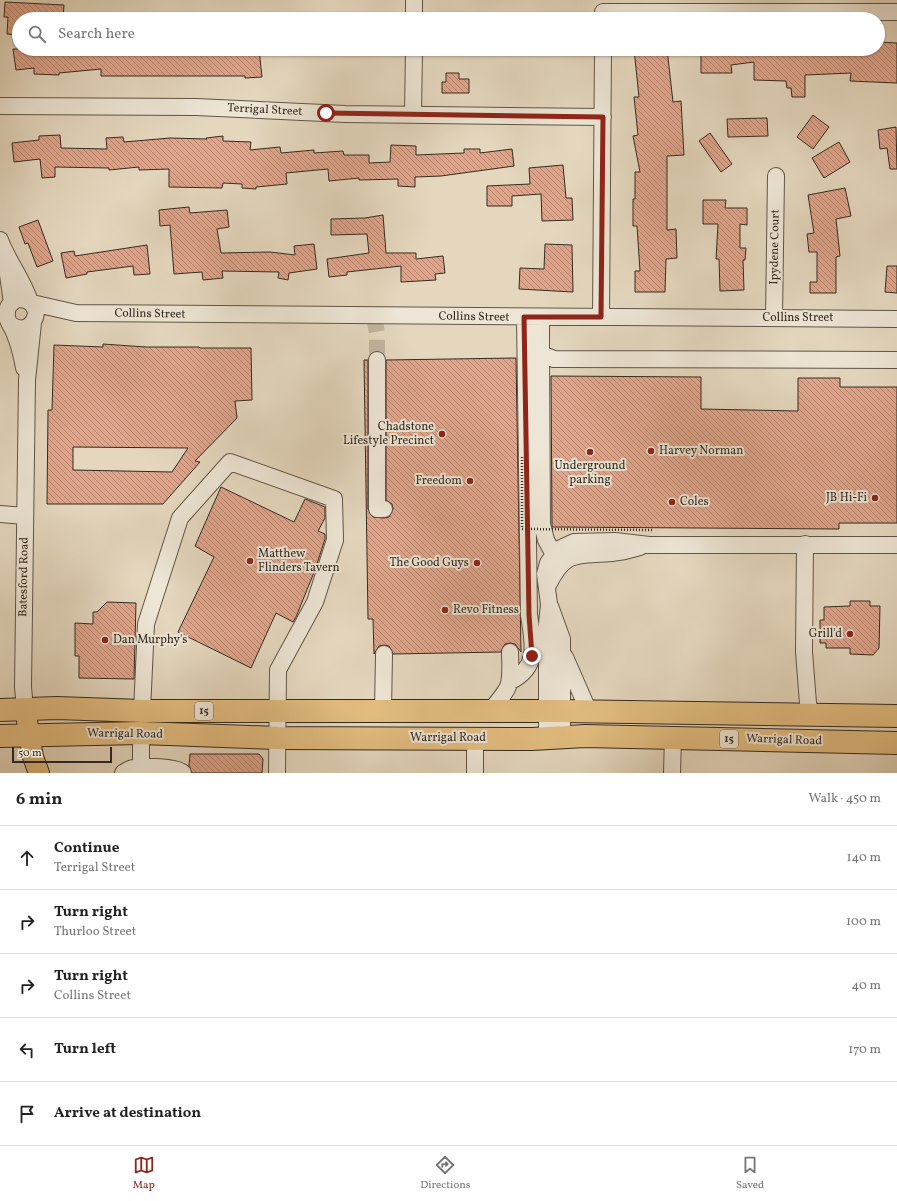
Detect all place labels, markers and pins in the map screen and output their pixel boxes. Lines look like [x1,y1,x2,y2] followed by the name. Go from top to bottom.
[343,419,434,449] place label: Chadstone Lifestyle Precinct
[437,429,447,439] marker: Chadstone Lifestyle Precinct
[659,443,743,459] place label: Harvey Norman
[646,446,656,456] marker: Harvey Norman
[585,447,595,457] marker: Underground parking
[555,458,626,488] place label: Underground parking
[415,473,462,489] place label: Freedom
[465,476,475,486] marker: Freedom
[826,490,867,506] place label: JB Hi-Fi
[870,493,880,503] marker: JB Hi-Fi
[680,494,709,510] place label: Coles
[667,497,677,507] marker: Coles
[258,546,340,576] place label: Matthew Flinders Tavern
[389,555,469,571] place label: The Good Guys
[245,556,255,566] marker: Matthew Flinders Tavern
[472,558,482,568] marker: The Good Guys
[453,602,519,618] place label: Revo Fitness
[440,605,450,615] marker: Revo Fitness
[809,626,842,642] place label: Grill'd
[845,629,855,639] marker: Grill'd
[113,632,187,648] place label: Dan Murphy's
[100,635,110,645] marker: Dan Murphy's

